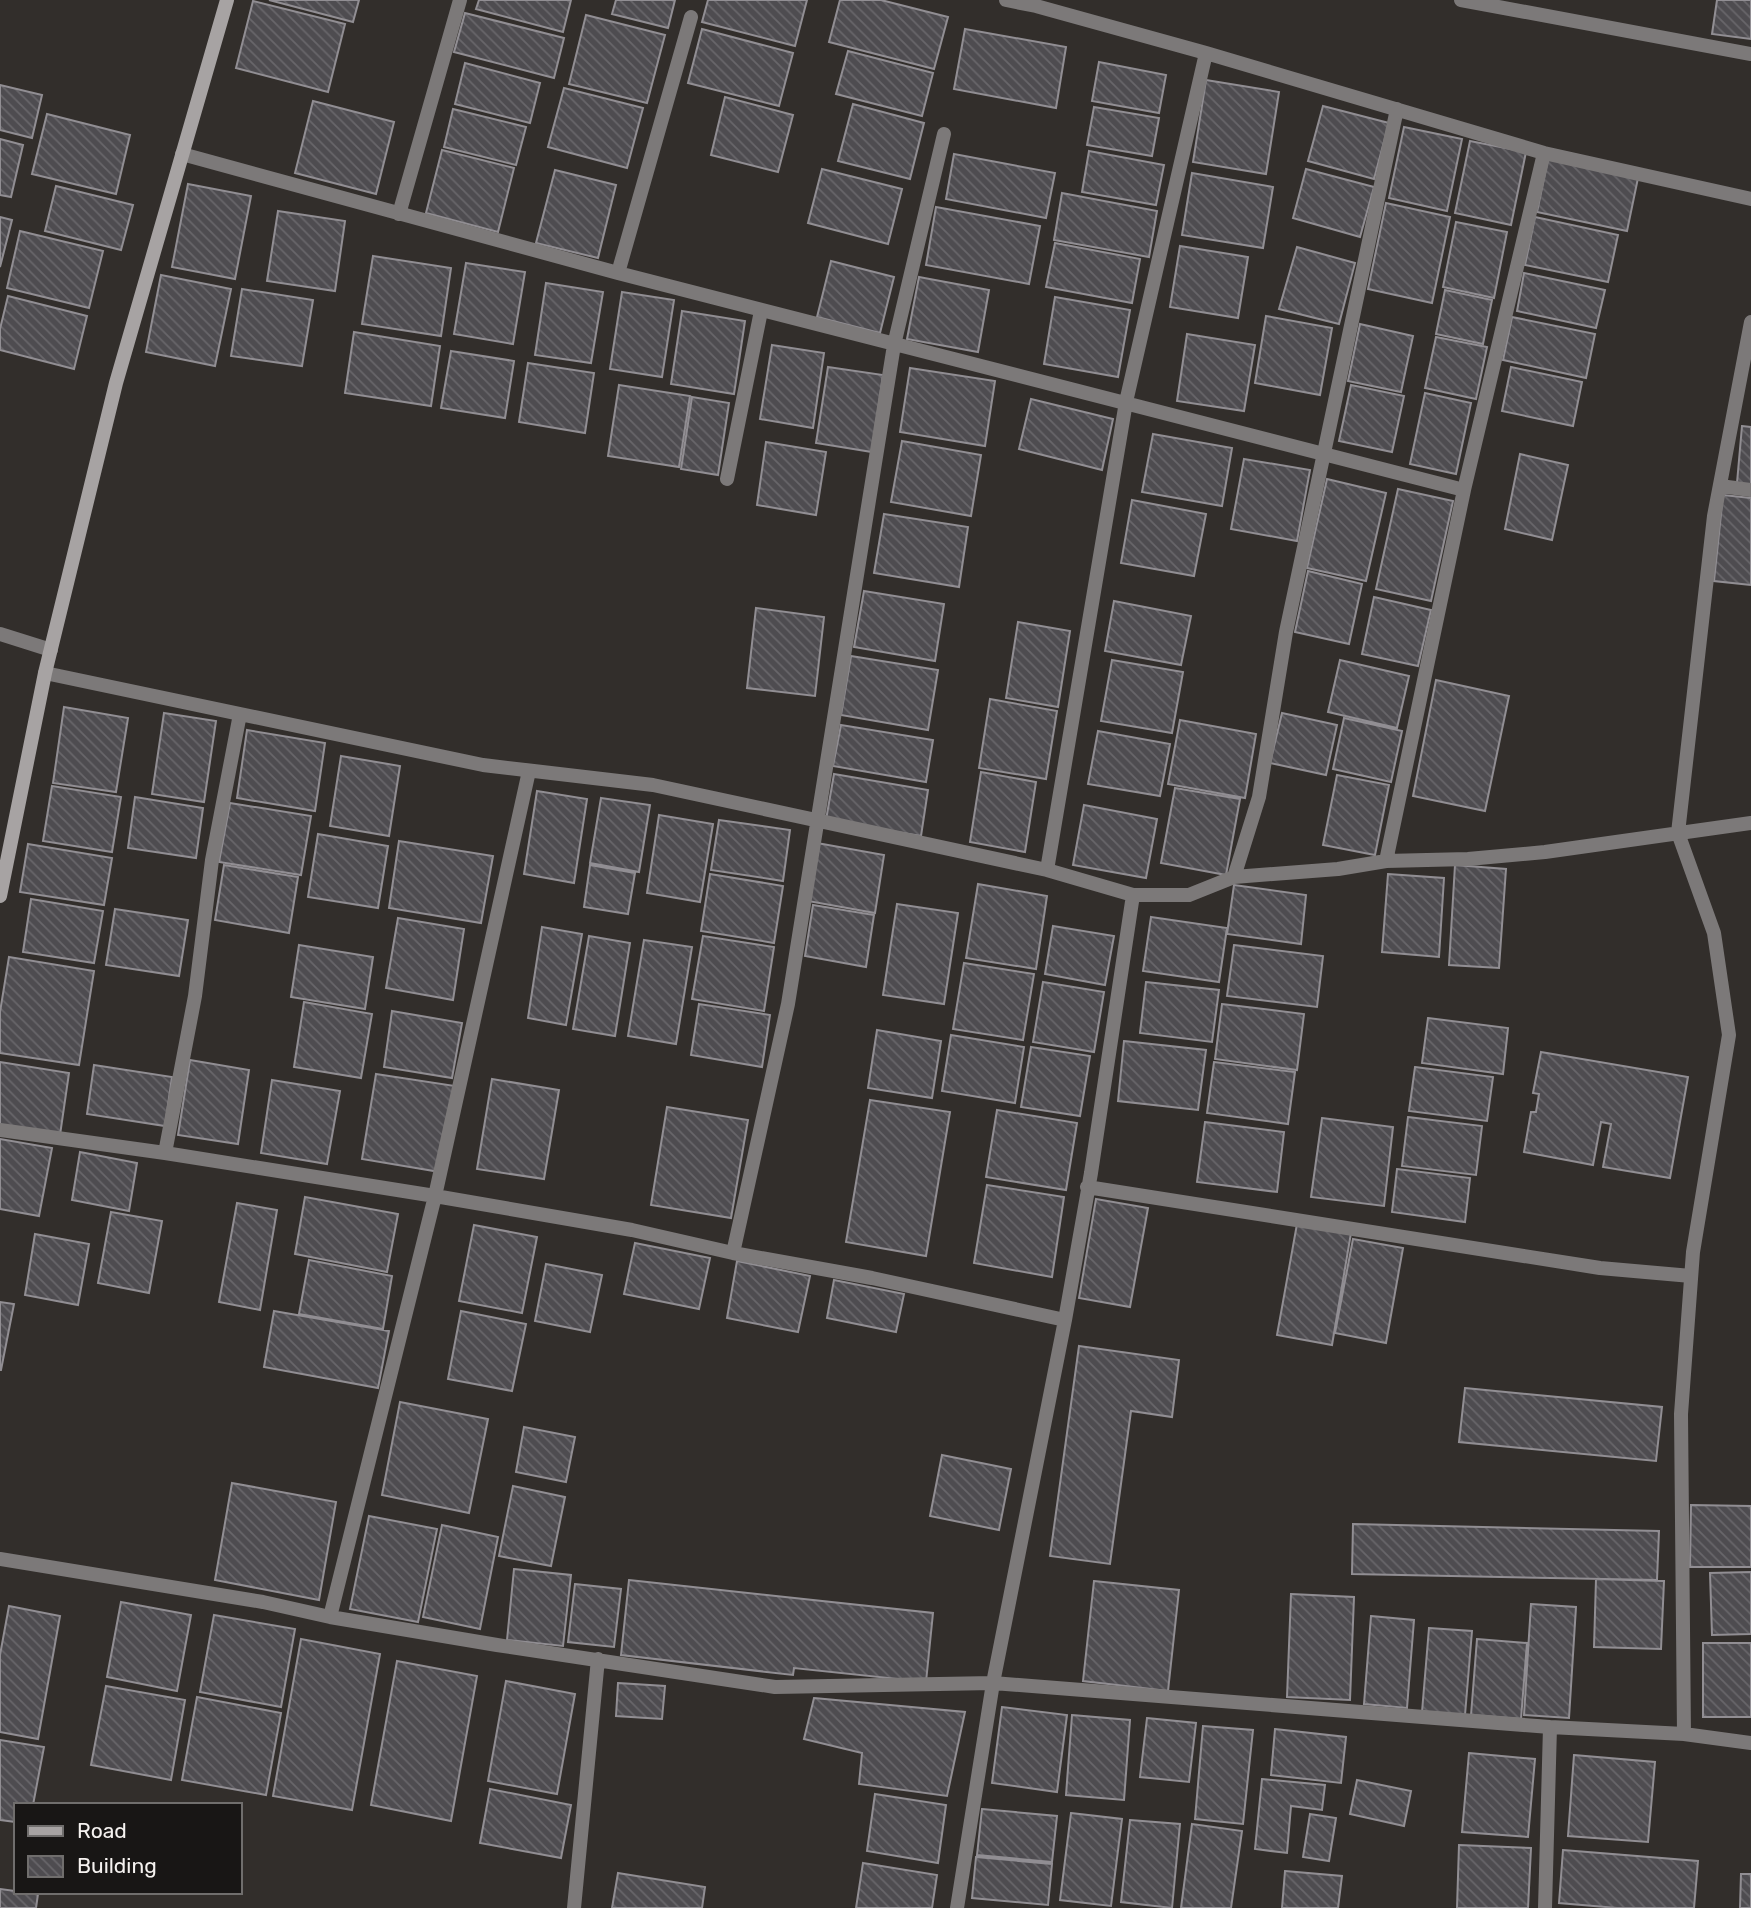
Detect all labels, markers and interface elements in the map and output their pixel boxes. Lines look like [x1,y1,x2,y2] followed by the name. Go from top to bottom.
[14,1803,242,1894] legend
[77,1818,127,1843] text: Road
[77,1853,157,1878] text: Building

